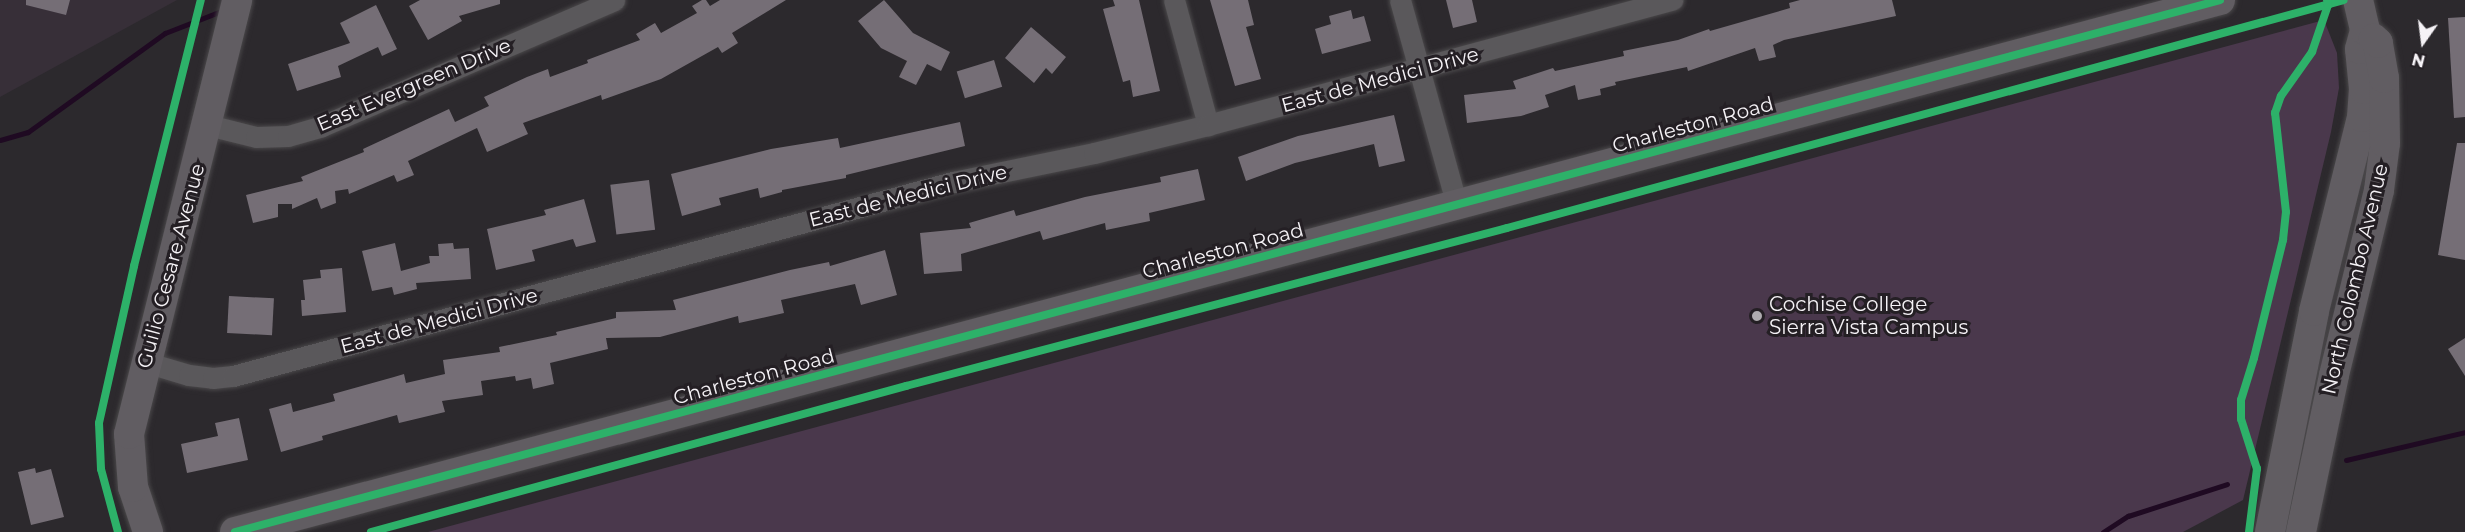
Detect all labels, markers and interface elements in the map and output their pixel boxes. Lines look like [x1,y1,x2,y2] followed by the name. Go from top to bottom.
[2393,12,2453,72] north arrow
[313,33,515,137] street label: East Evergreen Drive
[1279,42,1481,118] street label: East de Medici Drive
[2410,49,2427,71] text: N
[1610,92,1776,158] street label: Charleston Road
[806,160,1010,232] street label: East de Medici Drive
[132,161,210,371] street label: Guilio Cesare Avenue
[2317,161,2393,397] street label: North Colombo Avenue
[1140,218,1306,284] street label: Charleston Road
[338,283,540,359] street label: East de Medici Drive
[1769,292,1968,339] place label: Cochise College Sierra Vista Campus
[1750,309,1764,323] marker: Cochise College Sierra Vista Campus
[671,344,837,410] street label: Charleston Road

